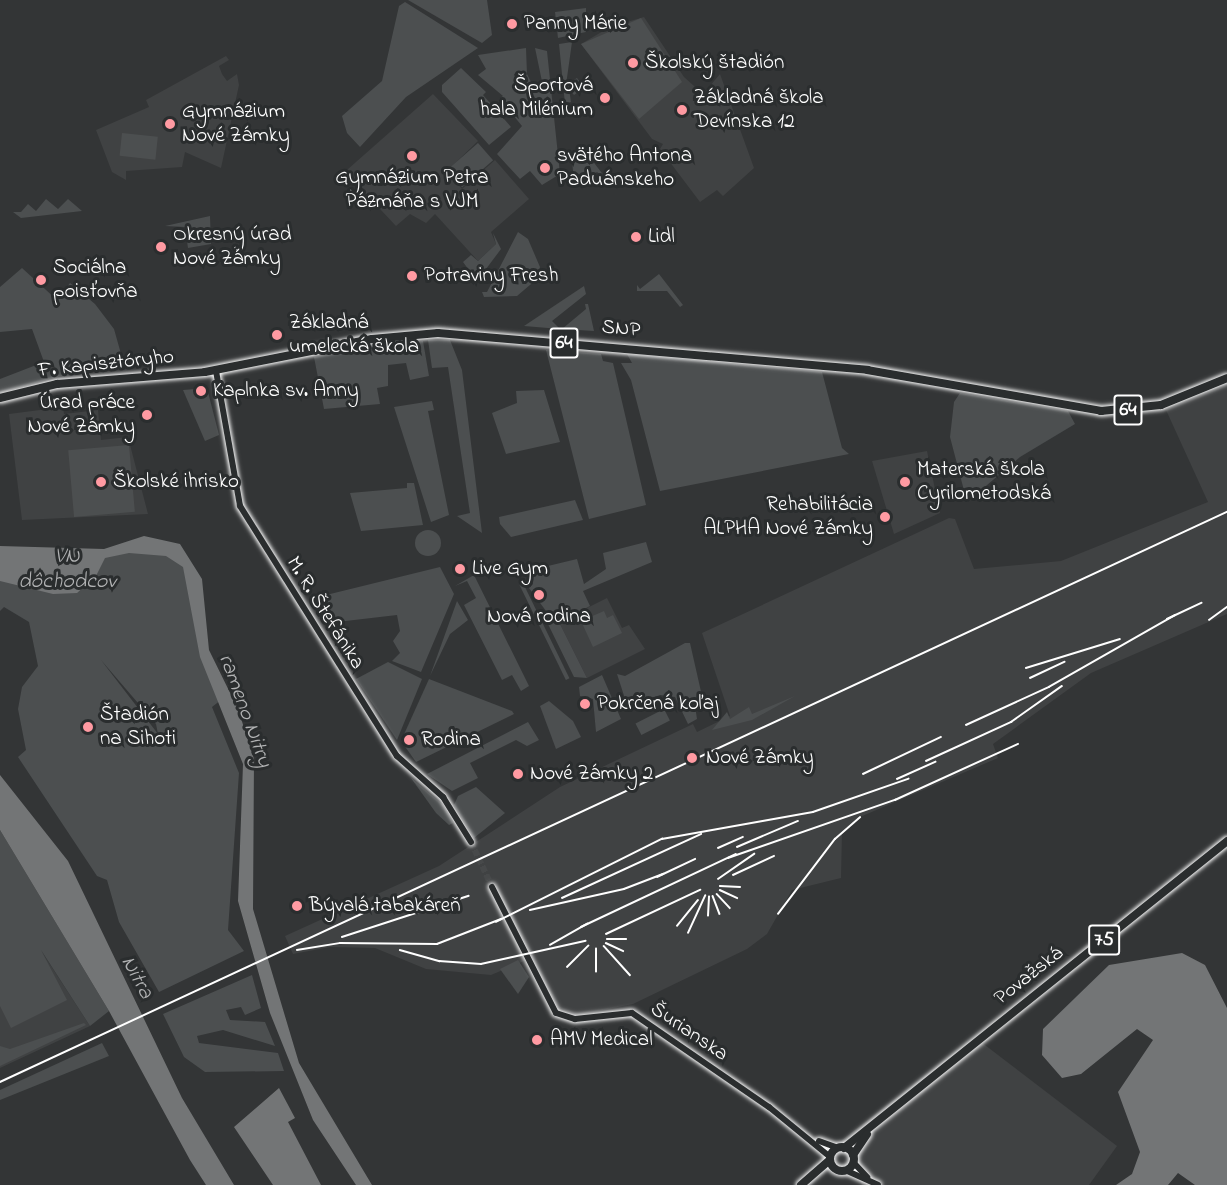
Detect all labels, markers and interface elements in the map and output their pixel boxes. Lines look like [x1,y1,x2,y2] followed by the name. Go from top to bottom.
[524,11,627,37] place label: Panny Márie
[505,17,519,31] marker: Panny Márie
[645,50,784,76] place label: Školský štadión
[626,56,640,70] marker: Školský štadión
[480,73,593,123] place label: Športová hala Milénium
[694,85,824,135] place label: Základná škola Devínska 12
[598,91,612,105] marker: Športová hala Milénium
[182,99,290,149] place label: Gymnázium Nové Zámky
[675,103,689,117] marker: Základná škola Devínska 12
[163,117,177,131] marker: Gymnázium Nové Zámky
[557,143,692,193] place label: svätého Antona Paduánskeho
[405,149,419,163] marker: Gymnázium Petra Pázmáňa s VJM
[538,161,552,175] marker: svätého Antona Paduánskeho
[335,165,489,215] place label: Gymnázium Petra Pázmáňa s VJM
[173,222,291,272] place label: Okresný úrad Nové Zámky
[648,224,675,250] place label: Lidl
[629,230,643,244] marker: Lidl
[154,240,168,254] marker: Okresný úrad Nové Zámky
[53,255,138,305] place label: Sociálna poisťovňa
[424,263,558,289] place label: Potraviny Fresh
[405,269,419,283] marker: Potraviny Fresh
[34,273,48,287] marker: Sociálna poisťovňa
[289,310,419,360] place label: Základná umelecká škola
[601,315,641,343] street label: SNP
[549,326,579,360] road number: 64
[270,328,284,342] marker: Základná umelecká škola
[37,344,175,384] street label: F. Kapisztóryho
[213,378,359,404] place label: Kaplnka sv. Anny
[194,384,208,398] marker: Kaplnka sv. Anny
[27,390,135,440] place label: Úrad práce Nové Zámky
[1113,393,1143,427] road number: 64
[140,408,154,422] marker: Úrad práce Nové Zámky
[917,457,1051,507] place label: Materská škola Cyrilometodská
[113,469,239,495] place label: Školské ihrisko
[94,475,108,489] marker: Školské ihrisko
[898,475,912,489] marker: Materská škola Cyrilometodská
[703,492,873,542] place label: Rehabilitácia ALPHA Nové Zámky
[878,510,892,524] marker: Rehabilitácia ALPHA Nové Zámky
[18,544,116,596] water label: VN dôchodcov
[280,552,370,674] street label: M. R. Štefánika
[472,556,548,582] place label: Live Gym
[453,562,467,576] marker: Live Gym
[532,588,546,602] marker: Nová rodina
[487,604,591,630] place label: Nová rodina
[211,651,277,771] water label: rameno Nitry
[597,691,718,717] place label: Pokrčená koľaj
[578,697,592,711] marker: Pokrčená koľaj
[100,702,176,752] place label: Štadión na Sihoti
[81,720,95,734] marker: Štadión na Sihoti
[421,727,481,753] place label: Rodina
[402,733,416,747] marker: Rodina
[706,745,814,771] place label: Nové Zámky
[683,749,701,767] marker: Nové Zámky
[530,761,653,787] place label: Nové Zámky 2
[511,767,525,781] marker: Nové Zámky 2
[309,893,461,919] place label: Bývalá tabakáreň
[290,899,304,913] marker: Bývalá tabakáreň
[1088,923,1120,957] road number: 75
[989,941,1069,1011] street label: Považská
[114,952,158,1004] water label: Nitra
[645,997,733,1067] street label: Šurianska
[550,1027,653,1053] place label: AMV Medical
[528,1031,546,1049] marker: AMV Medical

